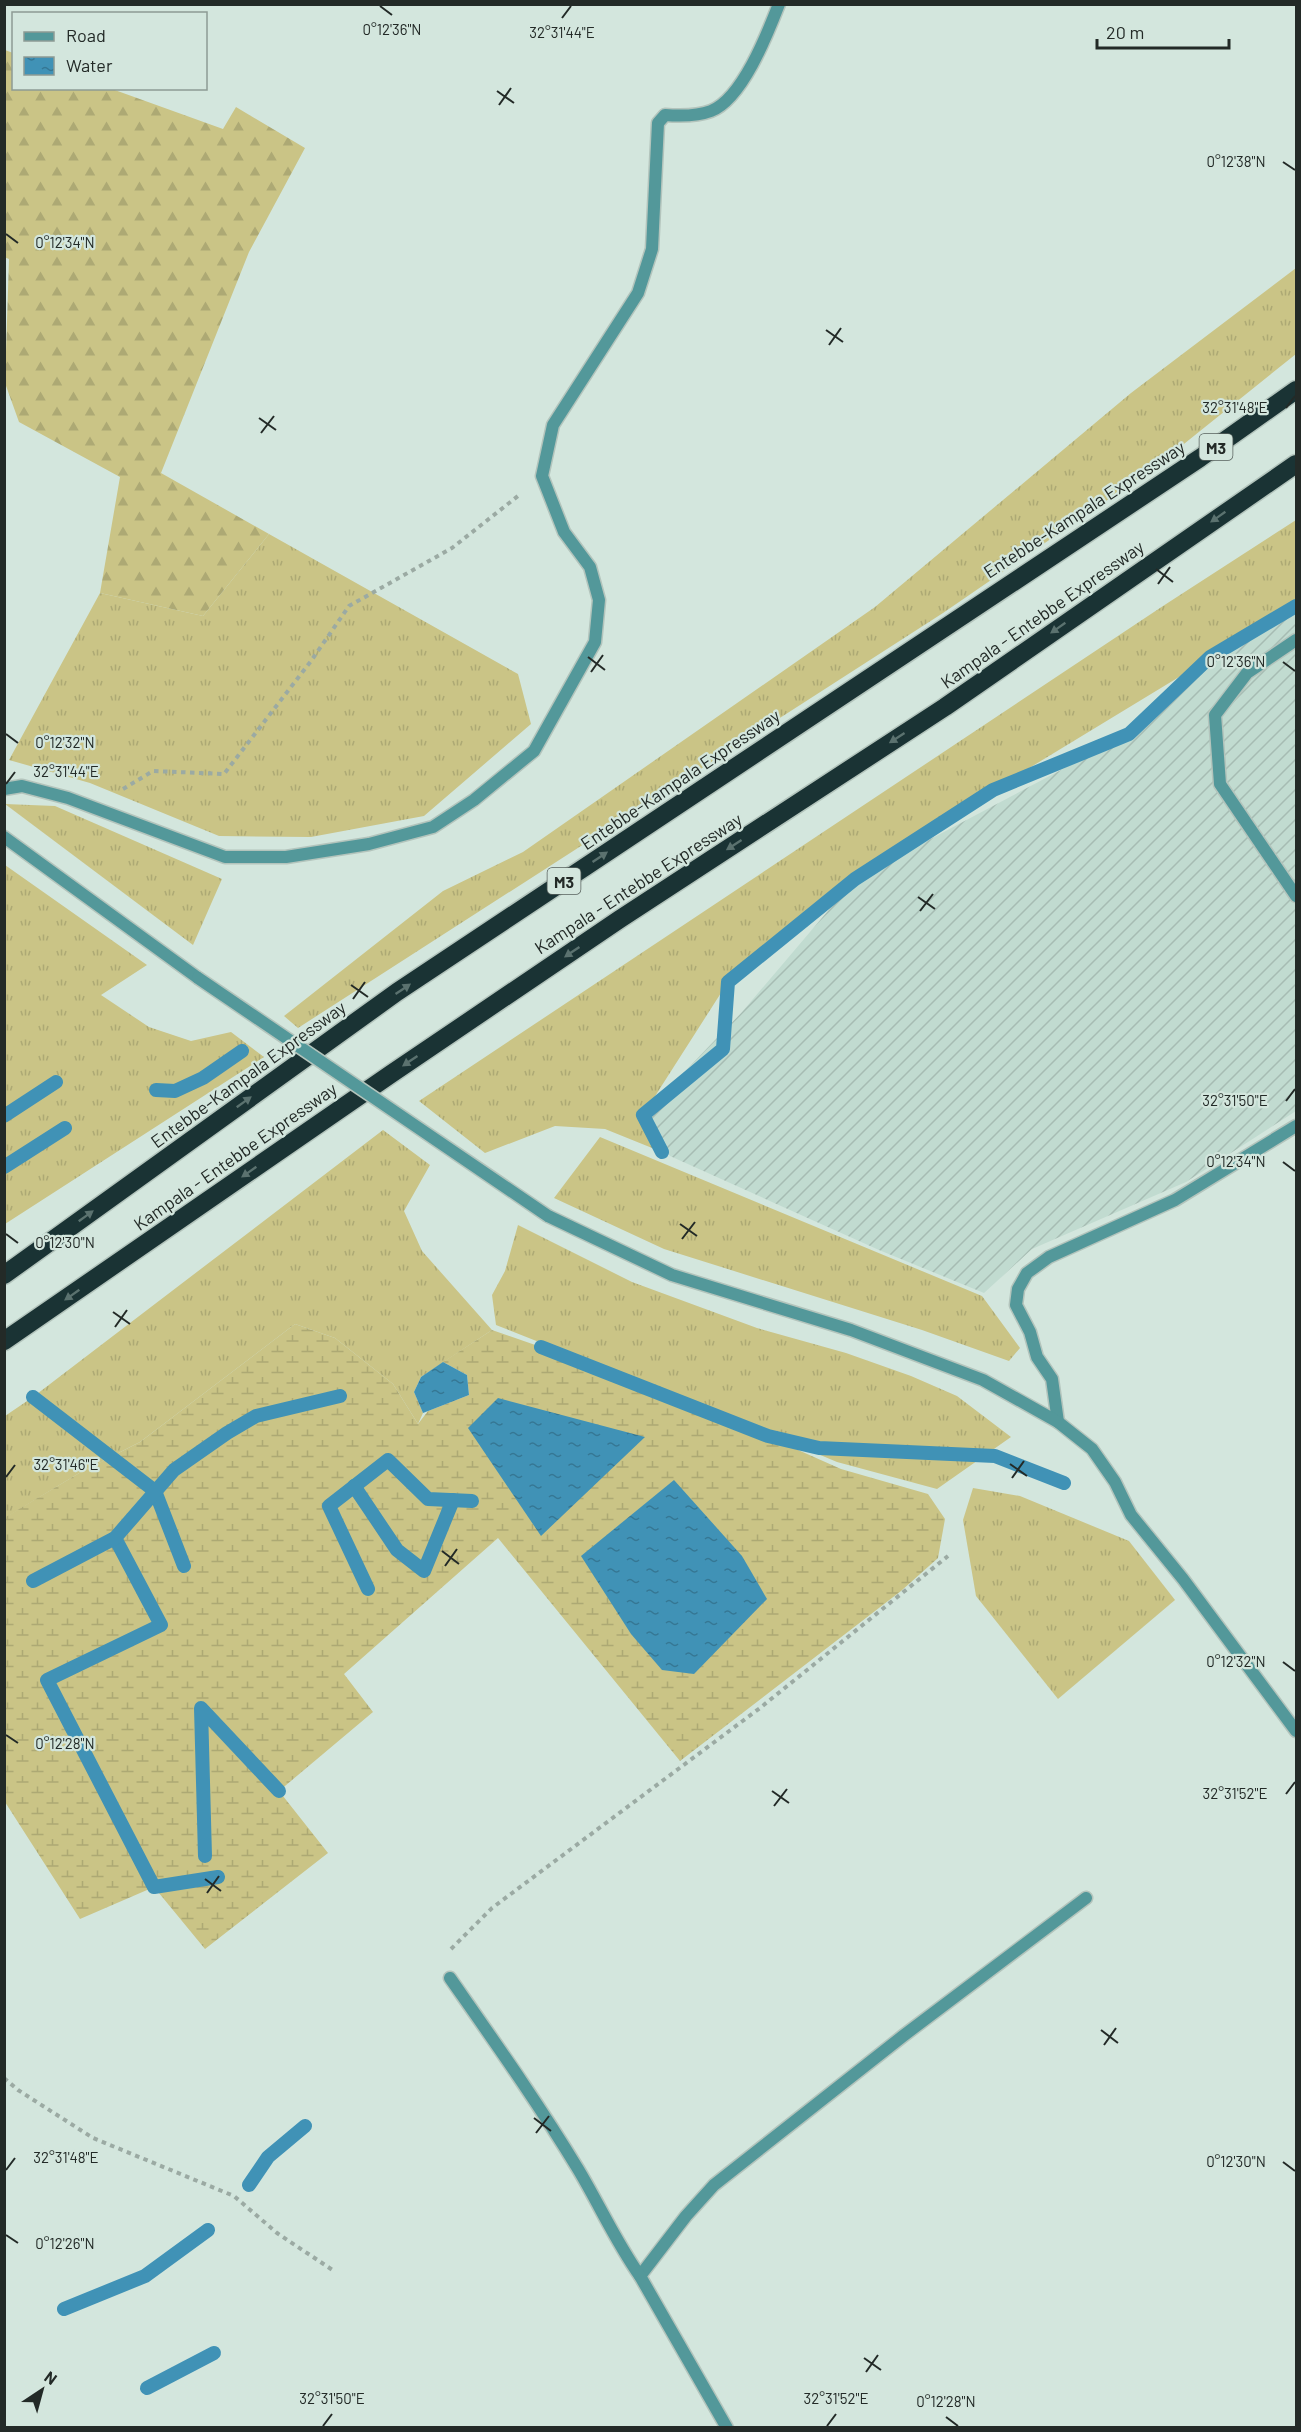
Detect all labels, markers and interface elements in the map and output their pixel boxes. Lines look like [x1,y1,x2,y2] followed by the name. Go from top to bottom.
[12,12,207,90] legend
[1097,12,1229,50] scale bar
[363,20,422,38] text: 0°12'36"N
[1106,21,1144,43] text: 20 m
[529,23,595,41] text: 32°31'44"E
[66,24,106,46] text: Road
[66,54,113,76] text: Water
[1206,152,1266,170] text: 0°12'38"N
[35,233,95,251] text: 0°12'34"N
[1202,398,1268,416] text: 32°31'48"E
[1200,434,1232,460] road number: M3
[979,436,1189,582] street label: Entebbe-Kampala Expressway
[1211,511,1227,523] one-way arrow
[936,535,1148,693] street label: Kampala - Entebbe Expressway
[1050,622,1066,633] one-way arrow
[1207,652,1266,670] text: 0°12'36"N
[576,704,784,854] street label: Entebbe-Kampala Expressway
[35,733,95,751] text: 0°12'32"N
[889,733,905,744] one-way arrow
[33,762,99,780] text: 32°31'44"E
[530,808,746,958] street label: Kampala - Entebbe Expressway
[726,839,742,851] one-way arrow
[591,851,608,862] one-way arrow
[548,868,580,894] road number: M3
[564,946,580,958] one-way arrow
[395,984,411,995] one-way arrow
[146,996,350,1152] street label: Entebbe-Kampala Expressway
[402,1055,418,1066] one-way arrow
[129,1077,341,1235] street label: Kampala - Entebbe Expressway
[1202,1091,1268,1109] text: 32°31'50"E
[236,1096,252,1108] one-way arrow
[1206,1152,1266,1170] text: 0°12'34"N
[242,1166,258,1178] one-way arrow
[78,1210,94,1222] one-way arrow
[35,1233,95,1251] text: 0°12'30"N
[64,1289,80,1301] one-way arrow
[33,1455,99,1473] text: 32°31'46"E
[1206,1652,1266,1670] text: 0°12'32"N
[35,1734,95,1752] text: 0°12'28"N
[1202,1784,1268,1802] text: 32°31'52"E
[33,2148,99,2166] text: 32°31'48"E
[1206,2152,1266,2170] text: 0°12'30"N
[35,2234,95,2252] text: 0°12'26"N
[12,2360,72,2420] north arrow
[41,2367,61,2388] text: N
[299,2389,365,2407] text: 32°31'50"E
[803,2389,869,2407] text: 32°31'52"E
[916,2392,976,2410] text: 0°12'28"N

